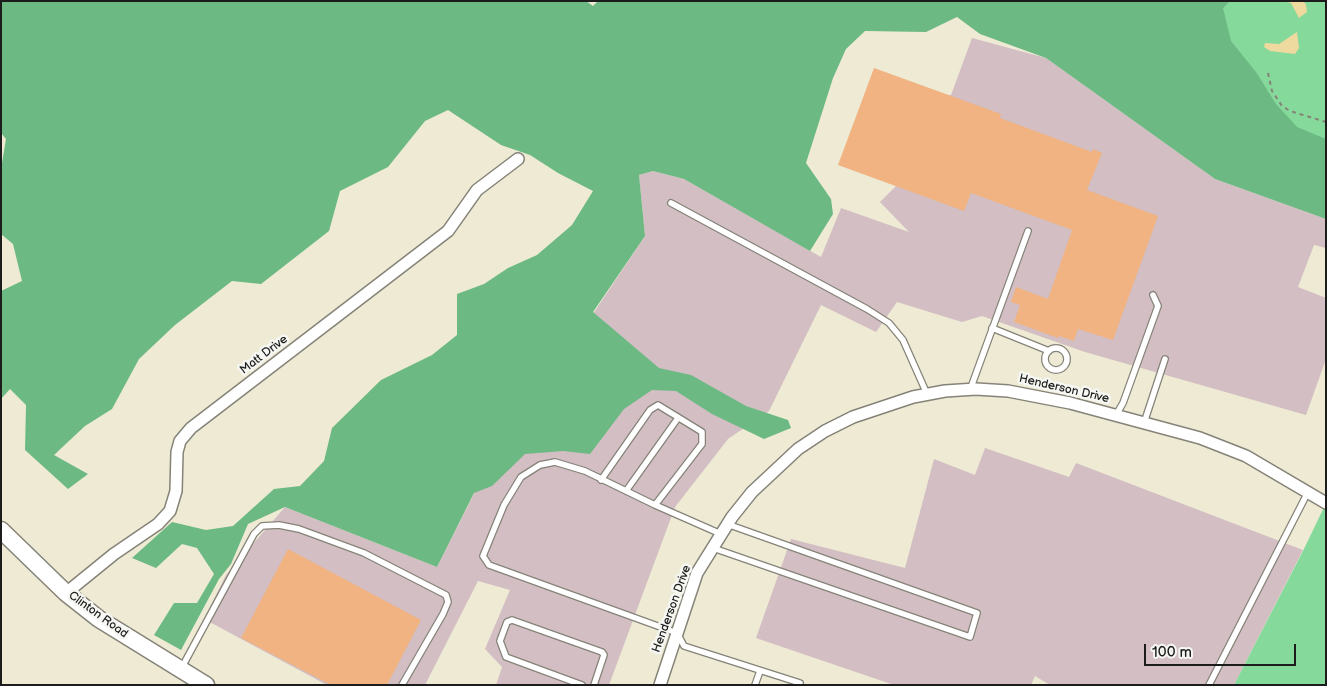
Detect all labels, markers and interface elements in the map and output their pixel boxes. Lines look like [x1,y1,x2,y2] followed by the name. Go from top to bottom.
[237,332,291,378] street label: Matt Drive
[1018,372,1110,406] street label: Henderson Drive
[650,563,694,655] street label: Henderson Drive
[65,589,131,641] street label: Clinton Road
[1147,634,1300,666] scale bar
[1152,643,1192,662] text: 100 m

